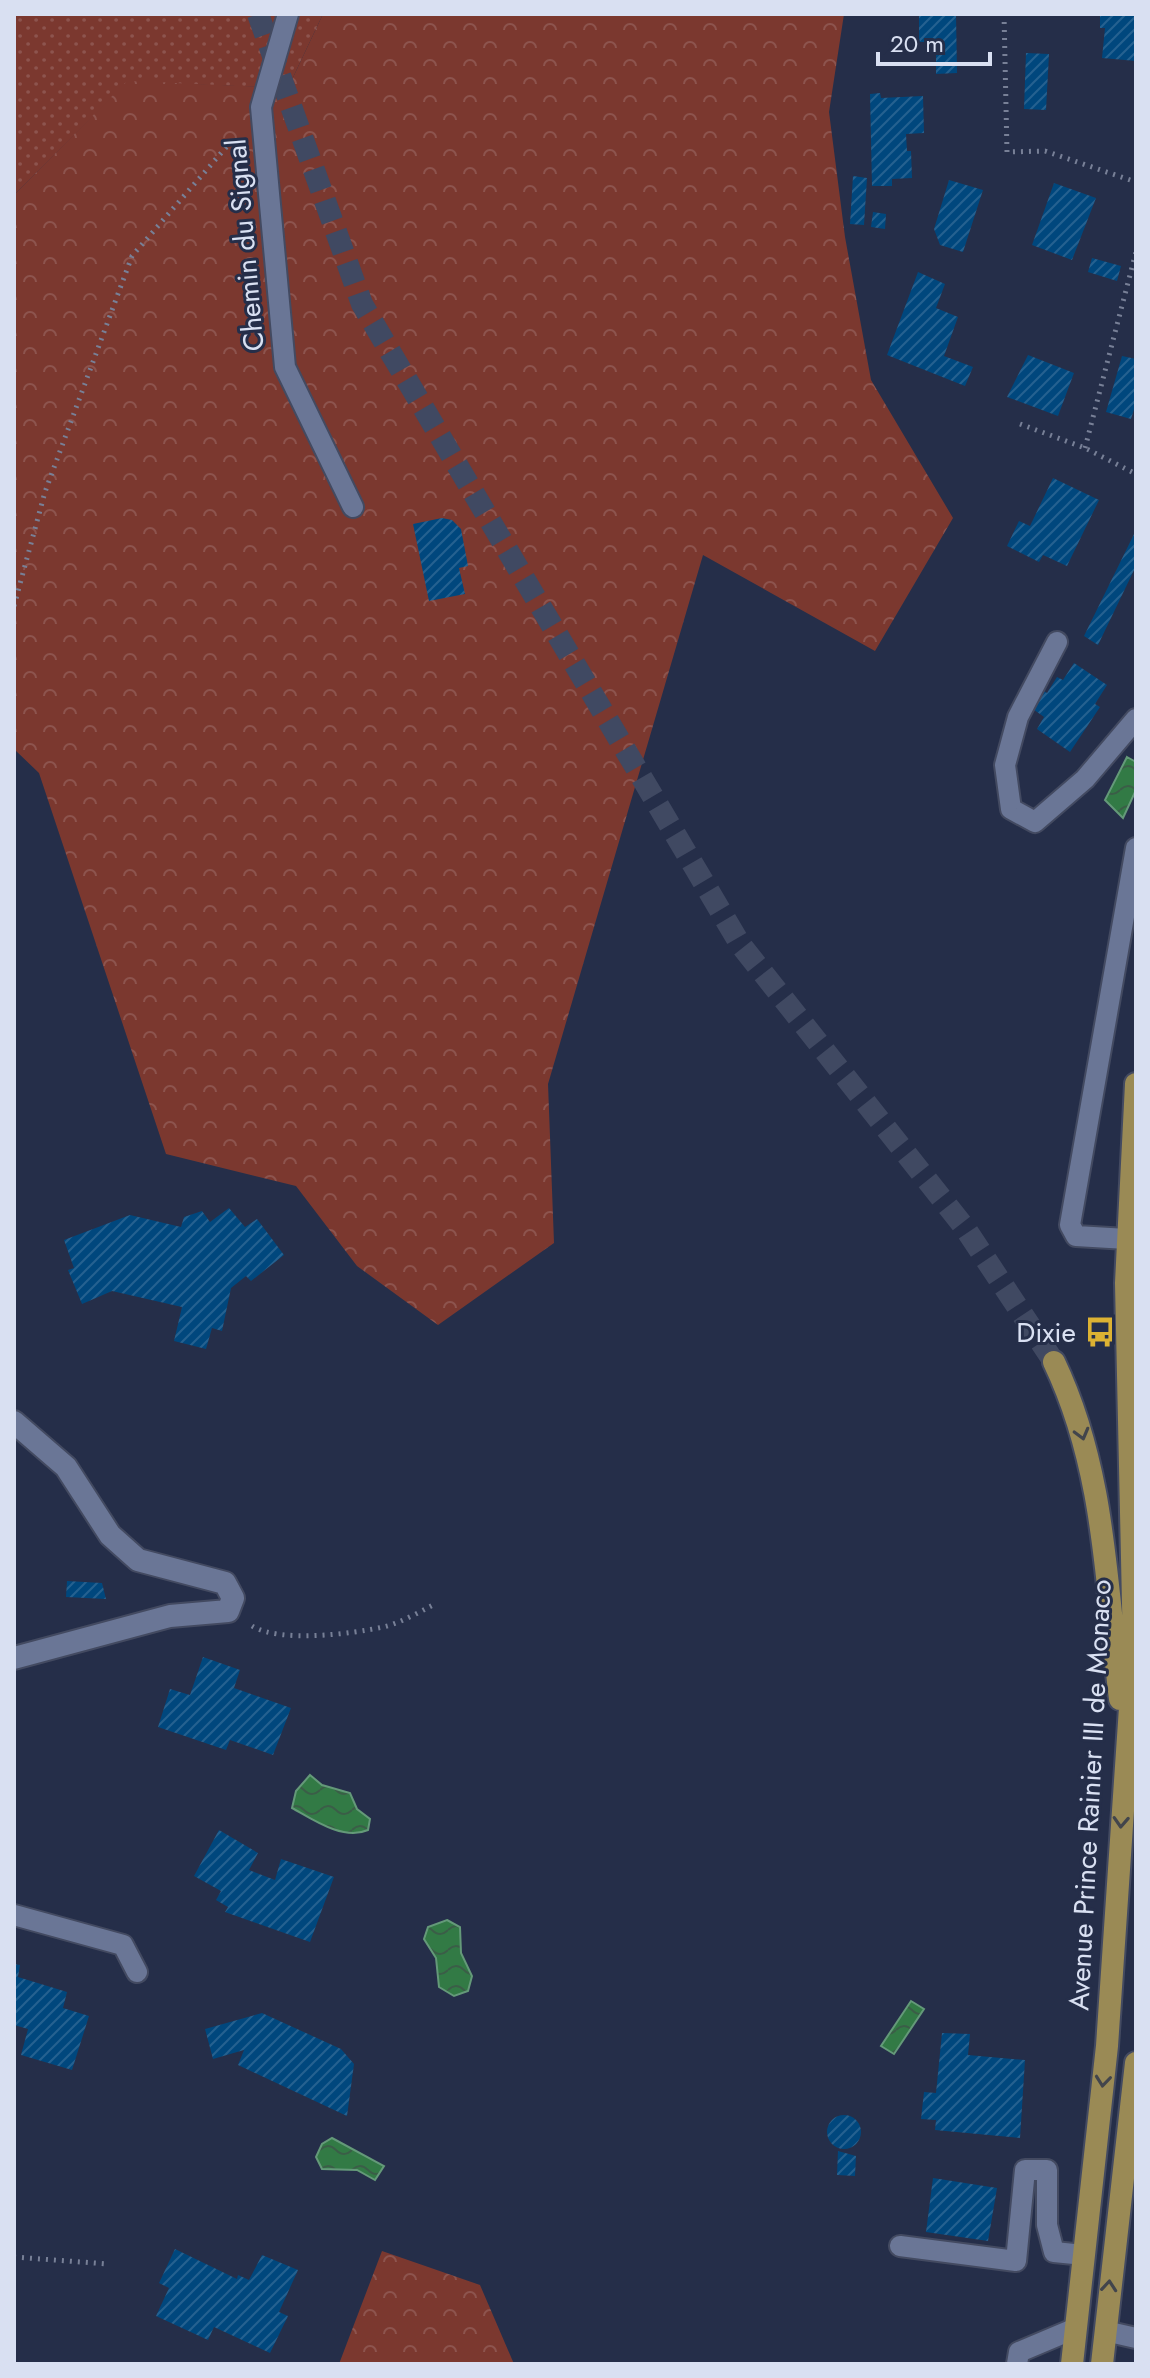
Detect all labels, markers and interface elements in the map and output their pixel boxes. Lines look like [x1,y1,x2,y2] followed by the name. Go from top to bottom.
[878,16,990,66] scale bar
[890,26,944,61] text: 20 m
[215,137,275,353] street label: Chemin du Signal
[1016,1312,1076,1353] place label: Dixie
[1083,1315,1117,1349] bus stop icon: Dixie
[1073,1427,1090,1441] one-way arrow
[1058,1578,1122,2012] street label: Avenue Prince Rainier III de Monaco
[1113,1816,1130,1829] one-way arrow
[1094,2075,1111,2088] one-way arrow
[1101,2279,1118,2292] one-way arrow

